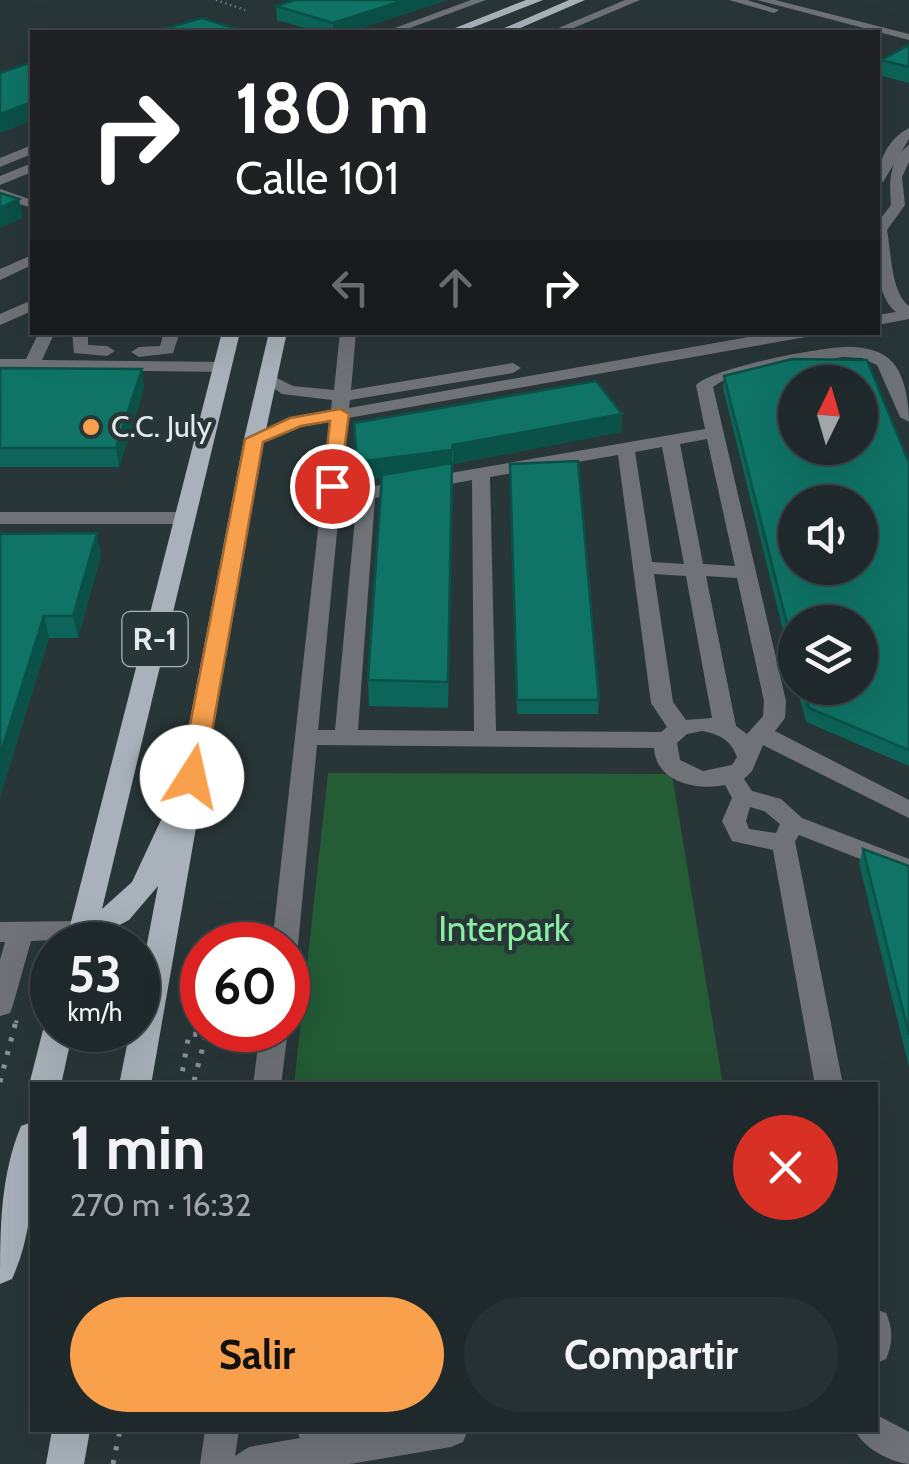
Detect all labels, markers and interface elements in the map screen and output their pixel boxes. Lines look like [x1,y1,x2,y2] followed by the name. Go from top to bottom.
[235,65,429,151] text: 180 m
[70,70,200,200] icon: right
[235,151,399,205] text: Calle 101
[323,260,378,315] icon: left
[428,260,483,315] icon: ahead
[533,260,588,315] icon: right
[778,365,878,465] north arrow
[778,365,878,705] map controls
[111,408,212,445] place label: C.C. July
[80,416,102,438] marker: C.C. July
[290,444,375,529] pin
[305,459,360,514] icon: arrive
[778,485,878,585] button: sound
[778,605,878,705] button: layers
[122,612,188,666] road number: R-1
[140,725,244,829] position arrow
[438,907,570,950] park label: Interpark
[180,922,310,1052] speed limit sign: 60
[68,944,122,1005] text: 53
[68,997,122,1027] text: km/h
[70,1111,205,1184] text: 1 min
[733,1115,838,1220] button: close
[70,1185,252,1224] text: 270 m · 16:32
[70,1297,444,1412] button: Salir
[464,1297,838,1412] button: Compartir

